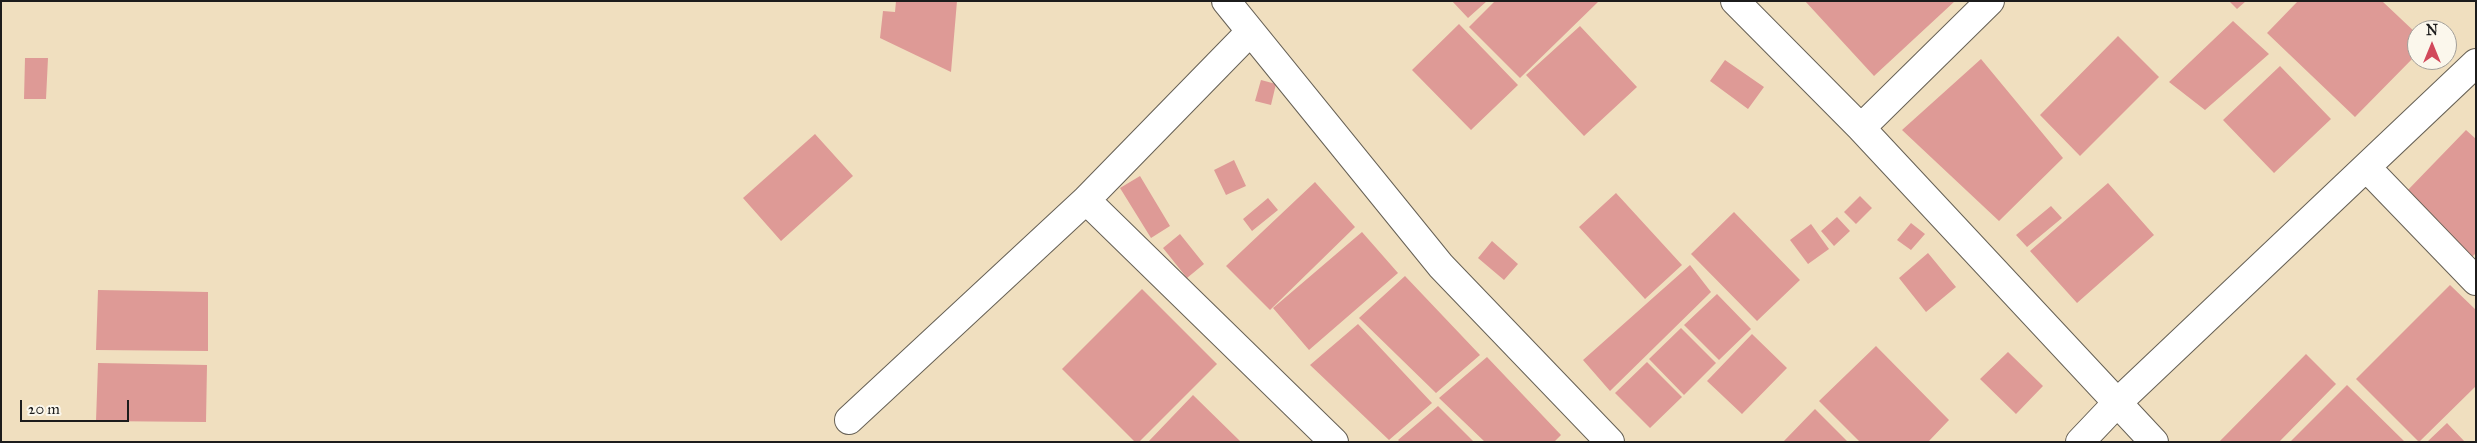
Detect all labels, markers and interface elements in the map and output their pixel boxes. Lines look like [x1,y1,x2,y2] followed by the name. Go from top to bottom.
[2407,20,2457,70] north arrow
[2426,22,2438,39] text: N
[22,390,131,422] scale bar
[28,400,60,418] text: 20 m

